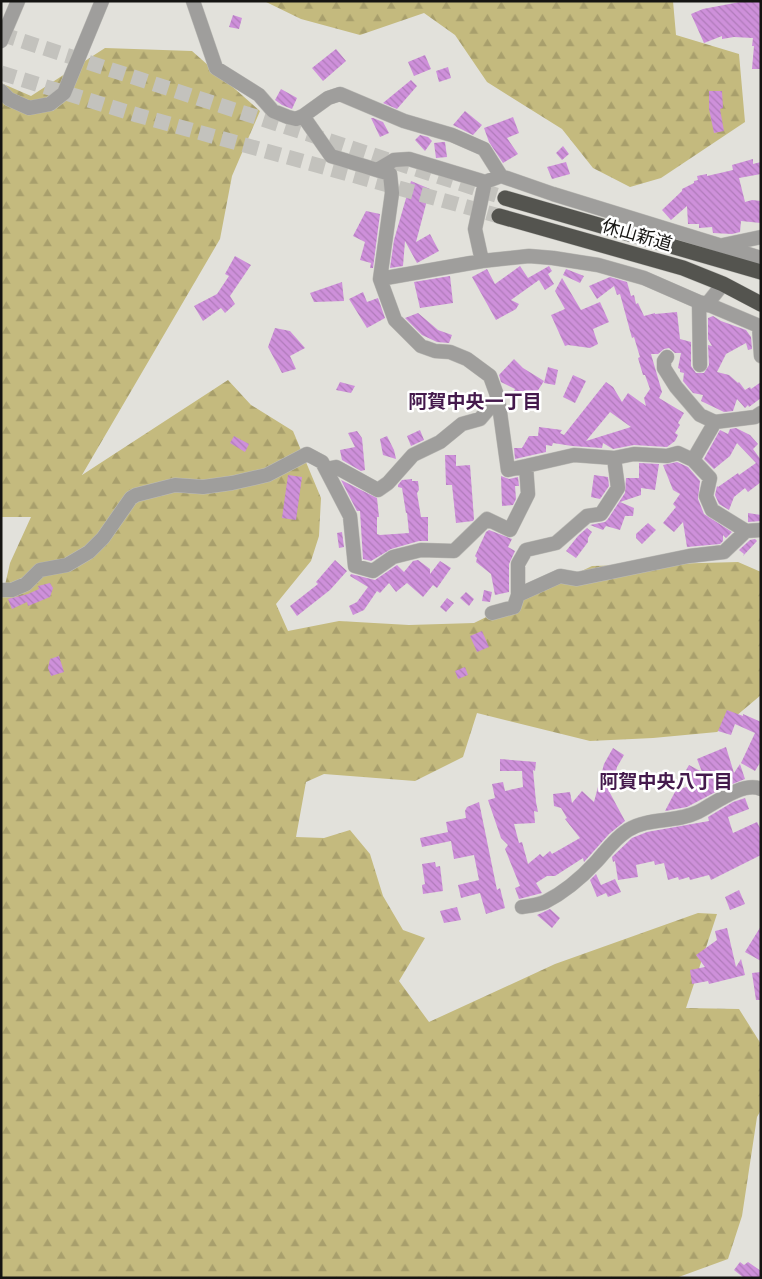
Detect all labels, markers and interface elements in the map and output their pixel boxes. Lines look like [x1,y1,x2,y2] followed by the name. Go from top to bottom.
[599,214,675,255] street label: 休山新道
[408,389,542,414] district label: 阿賀中央一丁目
[599,769,733,794] district label: 阿賀中央八丁目

